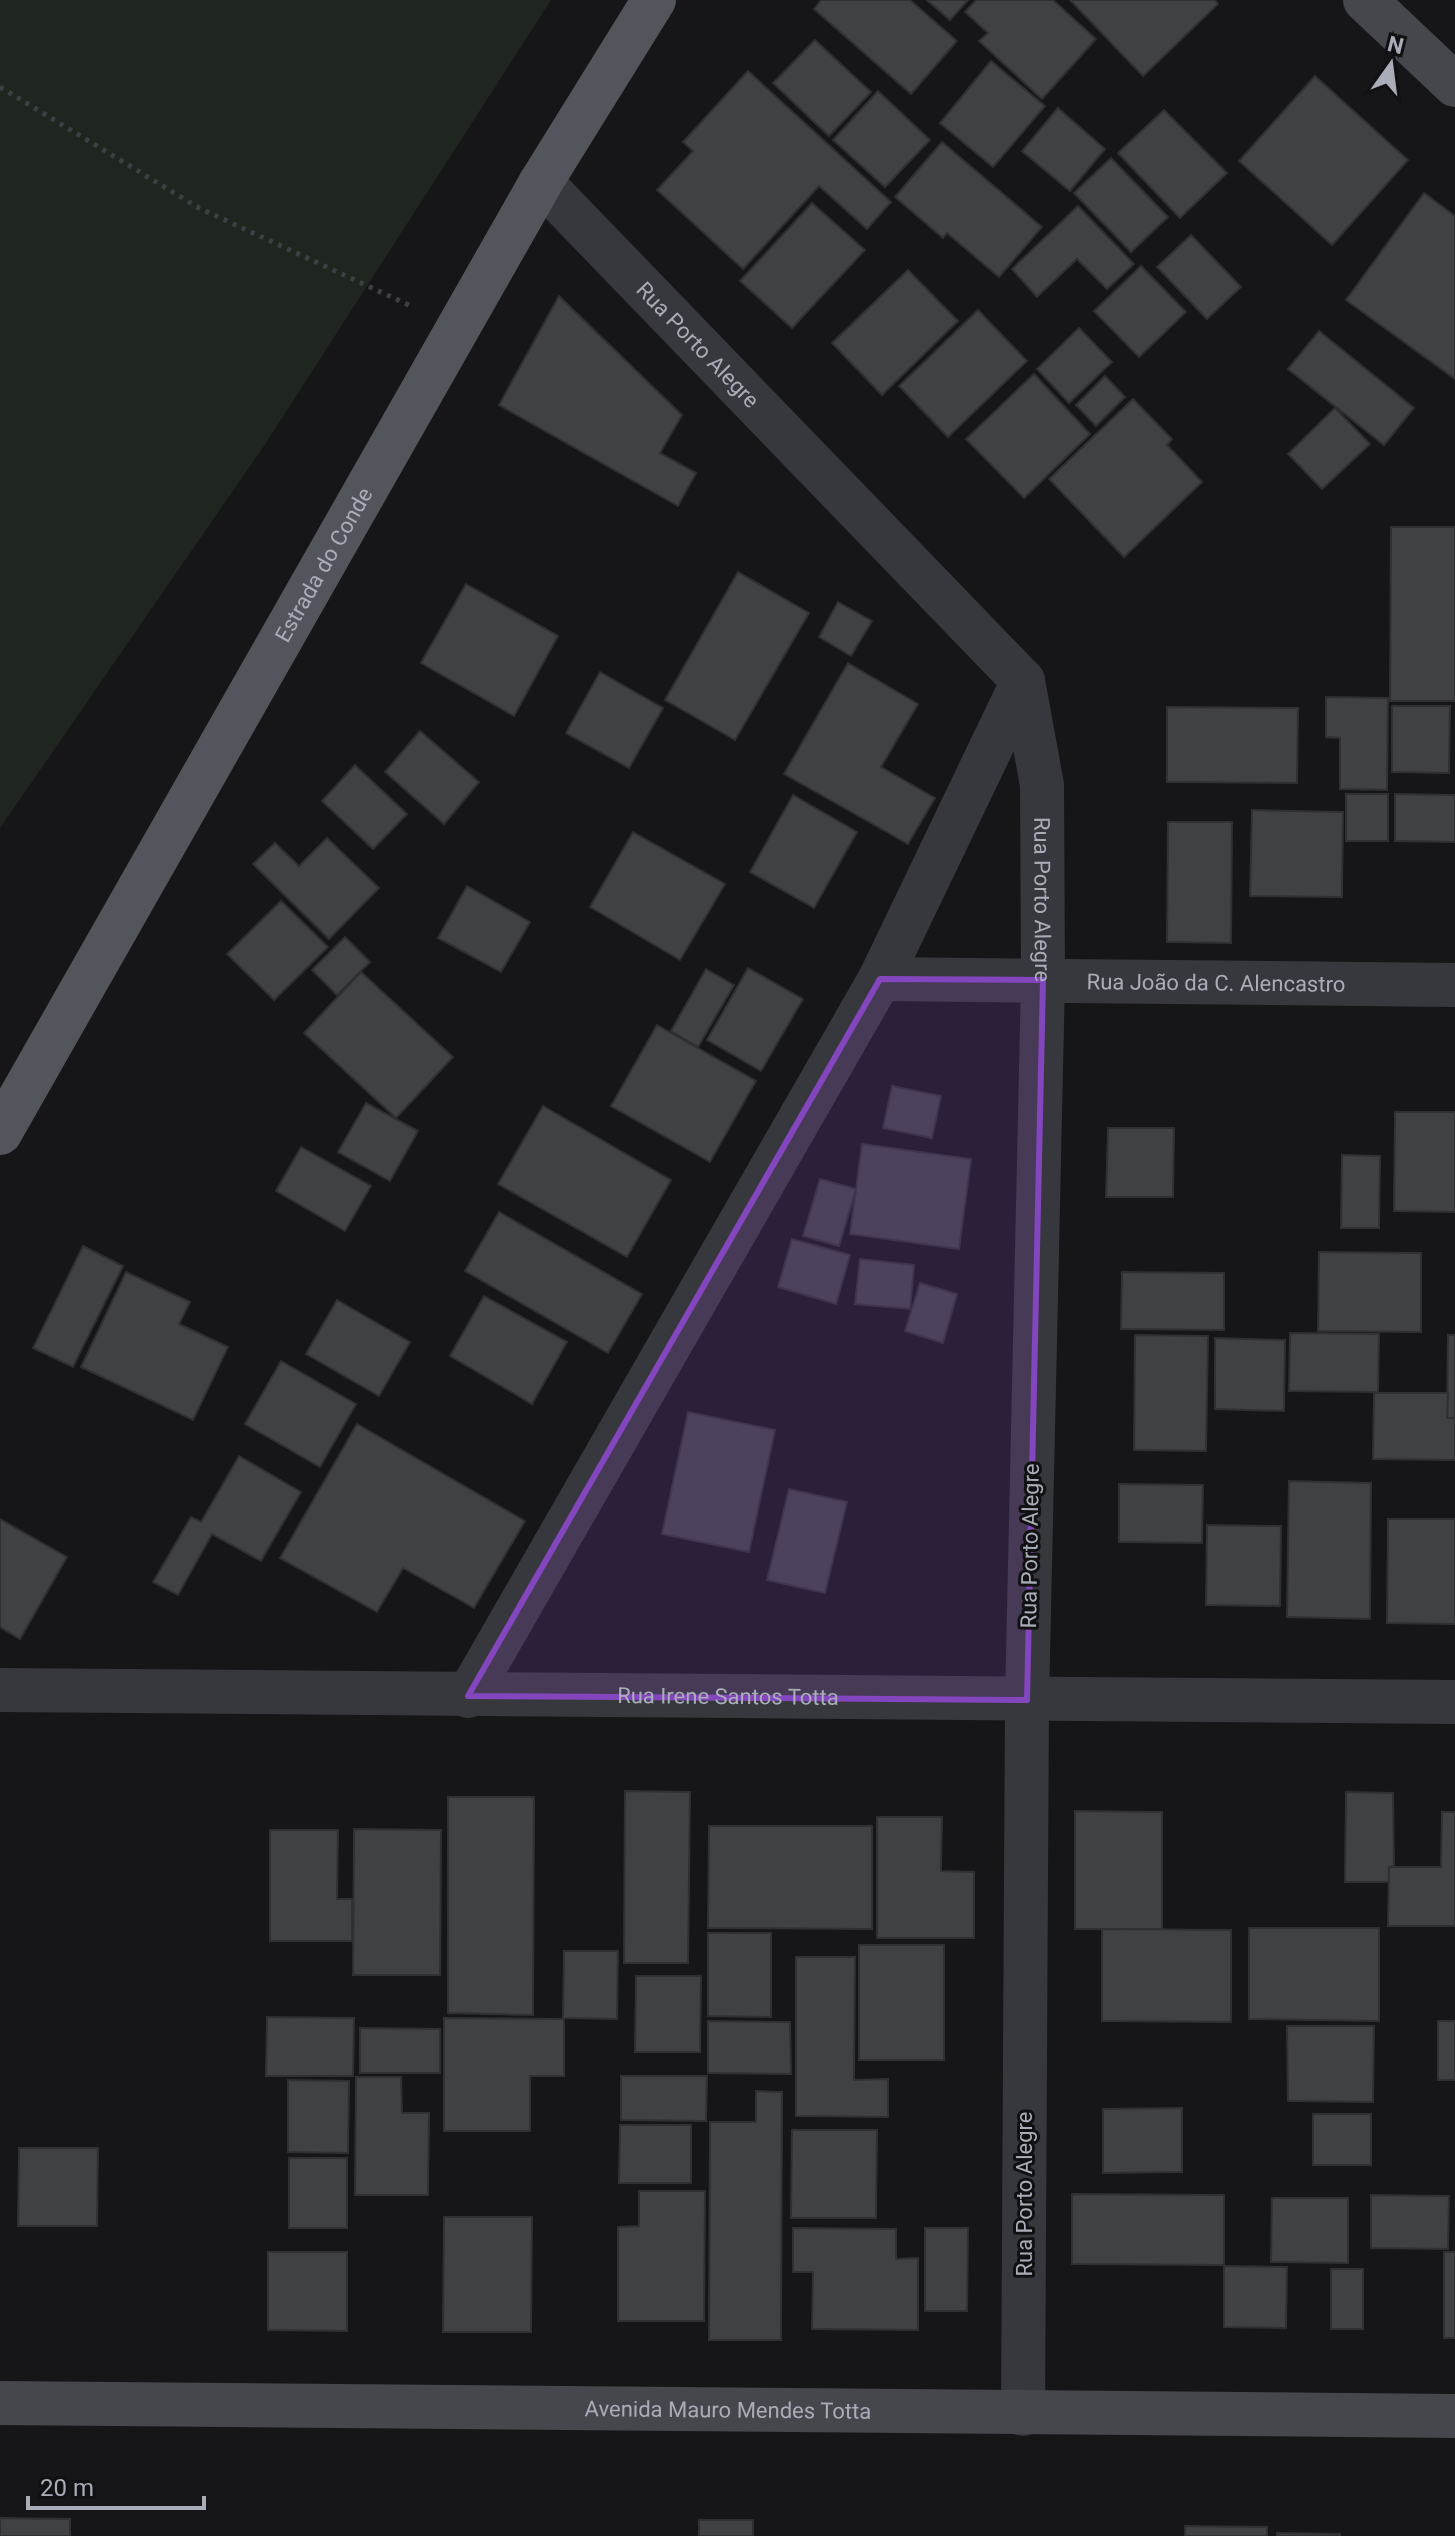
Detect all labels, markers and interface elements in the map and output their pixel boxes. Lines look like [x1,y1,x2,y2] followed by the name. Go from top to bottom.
[1351,24,1431,104] north arrow
[1385,31,1406,59] text: N
[632,276,764,413] street label: Rua Porto Alegre
[270,483,377,646] street label: Estrada do Conde
[1030,817,1056,982] street label: Rua Porto Alegre
[1087,969,1345,996] street label: Rua João da C. Alencastro
[1016,1463,1044,1629] street label: Rua Porto Alegre
[617,1683,839,1709] street label: Rua Irene Santos Totta
[1012,2111,1037,2277] street label: Rua Porto Alegre
[585,2396,871,2423] street label: Avenida Mauro Mendes Totta
[28,2460,204,2510] scale bar
[40,2474,94,2502] text: 20 m

